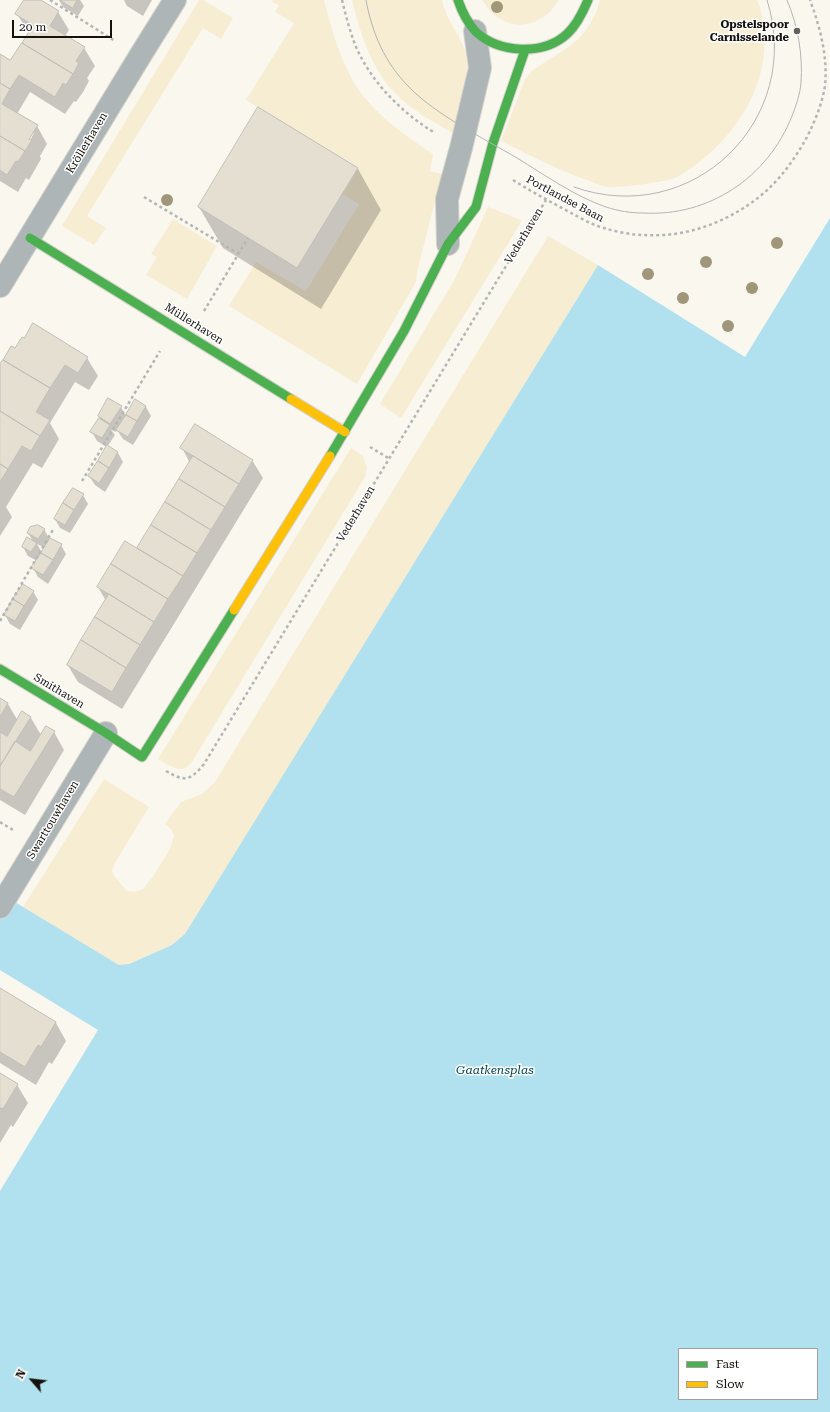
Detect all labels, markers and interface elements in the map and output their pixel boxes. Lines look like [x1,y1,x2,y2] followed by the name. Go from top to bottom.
[14,12,114,38] scale bar
[710,18,789,44] place label: Opstelspoor Carnisselande
[19,20,46,34] text: 20 m
[792,26,802,36] marker: Opstelspoor Carnisselande
[64,110,110,176] street label: Kröllerhaven
[524,173,606,225] street label: Portlandse Baan
[502,206,546,266] street label: Vederhaven
[162,301,226,347] street label: Müllerhaven
[334,484,378,544] street label: Vederhaven
[31,671,87,711] street label: Smithaven
[24,778,82,862] street label: Swarttouwhaven
[456,1063,534,1077] water label: Gaatkensplas
[678,1348,818,1400] legend
[716,1357,739,1371] text: Fast
[12,1360,52,1400] north arrow
[13,1367,29,1381] text: N
[716,1377,744,1391] text: Slow

